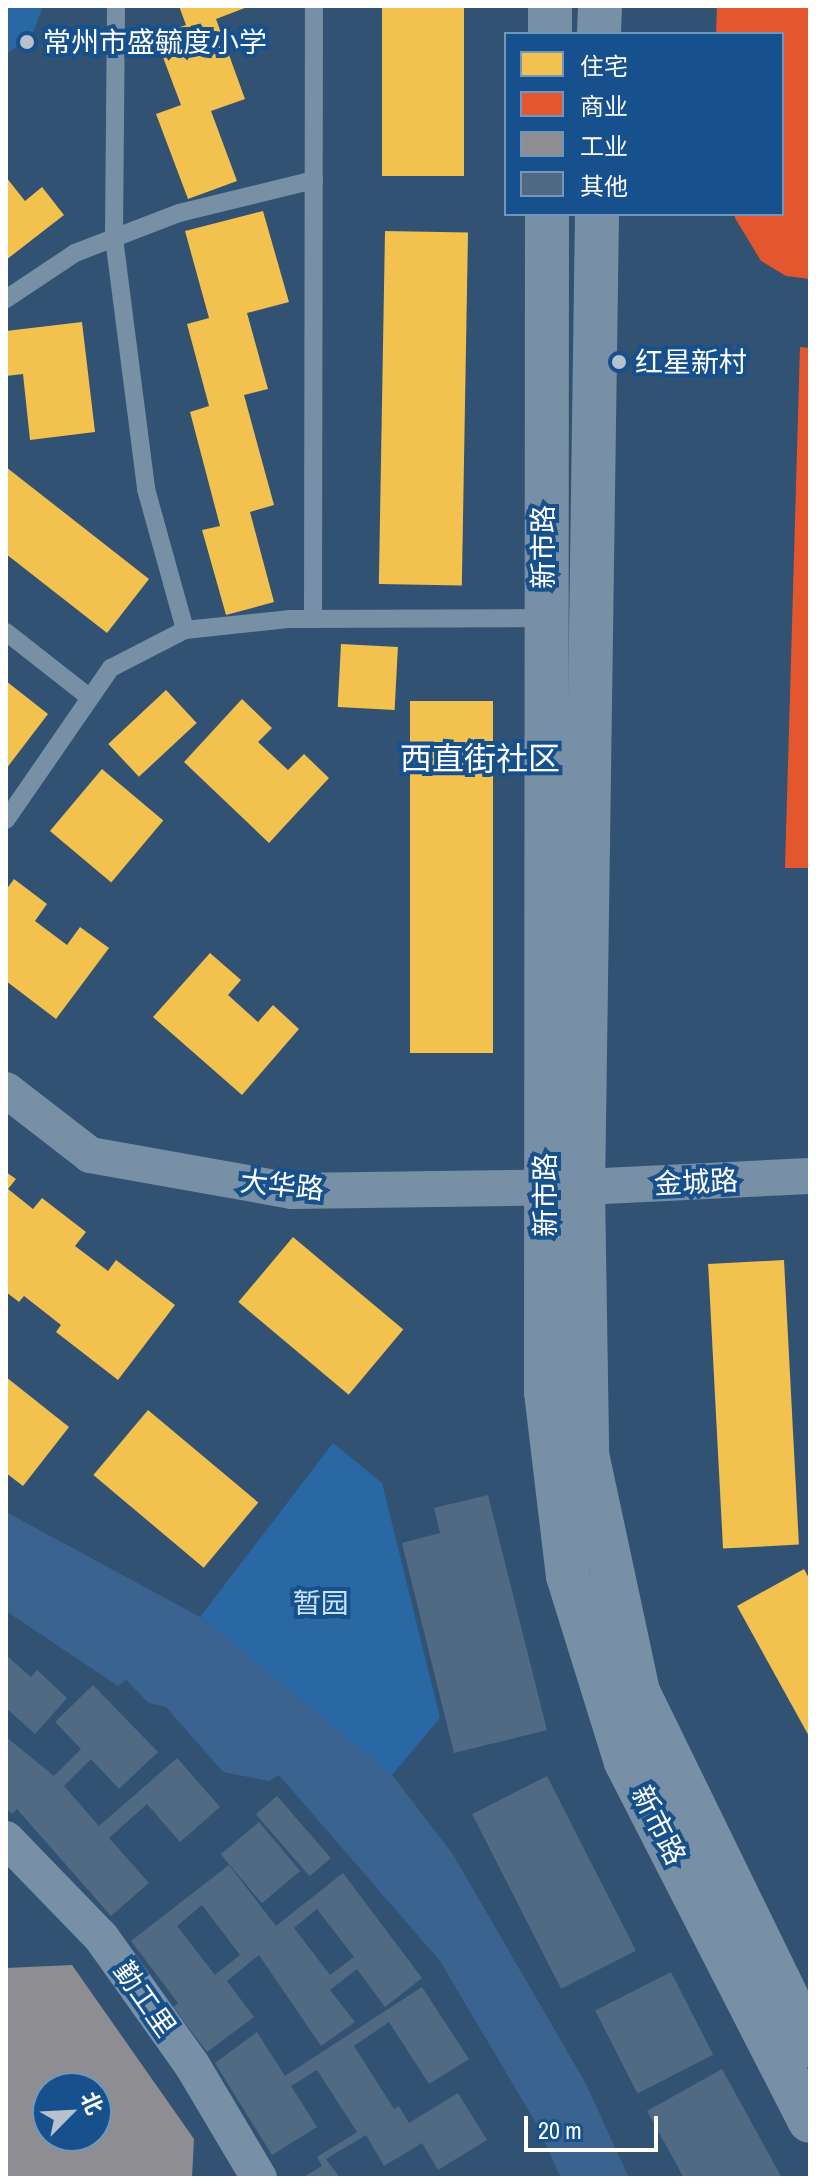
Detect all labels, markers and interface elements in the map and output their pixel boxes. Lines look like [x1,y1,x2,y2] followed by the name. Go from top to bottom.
[43,25,267,59] place label: 常州市盛毓度小学
[504,32,784,216] legend
[18,33,36,51] marker: 常州市盛毓度小学
[580,50,628,82] text: 住宅
[580,90,628,122] text: 商业
[580,130,628,162] text: 工业
[580,170,628,202] text: 其他
[635,345,747,379] place label: 红星新村
[610,353,628,371] marker: 红星新村
[526,505,560,589] street label: 新市路
[400,740,560,778] district label: 西直街社区
[528,1153,562,1237] street label: 新市路
[653,1163,739,1201] street label: 金城路
[238,1164,326,1206] street label: 大华路
[293,1586,349,1620] park label: 暂园
[625,1780,693,1870] street label: 新市路
[107,1955,183,2043] street label: 勤工里
[32,2072,112,2152] north arrow
[74,2087,110,2119] text: 北
[528,2100,662,2150] scale bar
[538,2114,582,2146] text: 20 m

